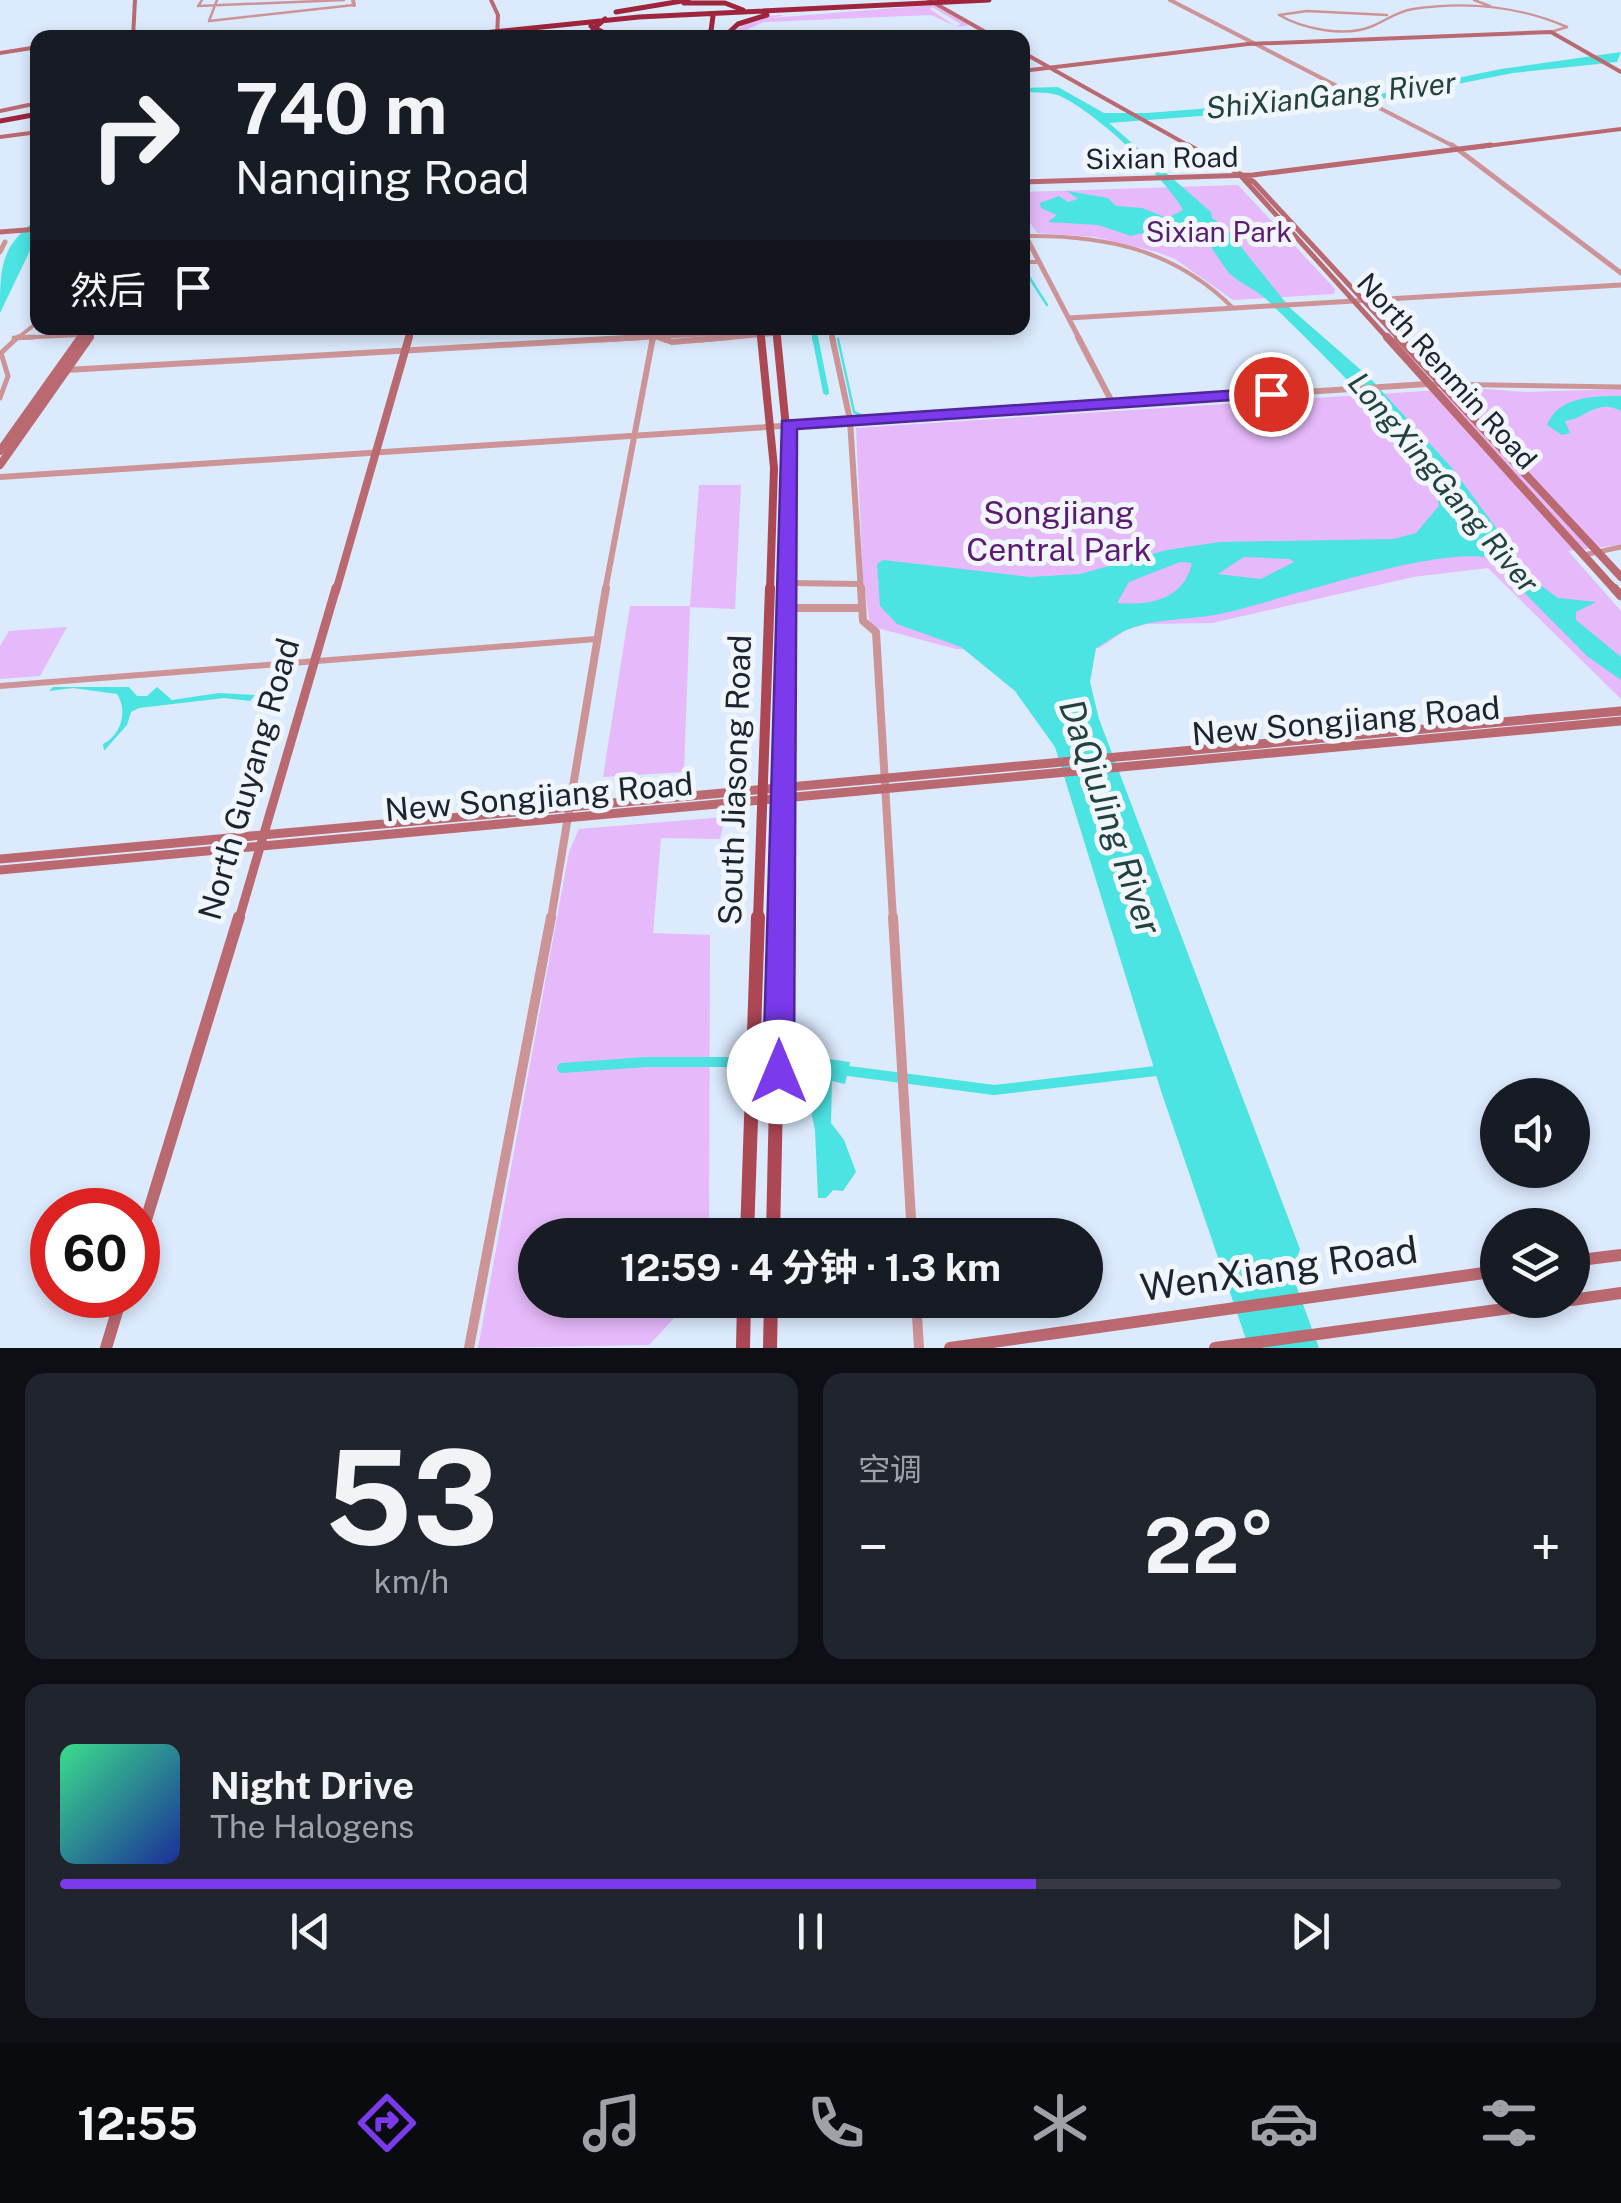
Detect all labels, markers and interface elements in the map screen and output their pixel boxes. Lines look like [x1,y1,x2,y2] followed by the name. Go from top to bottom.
[1204,64,1458,126] water label: ShiXianGang River
[235,67,447,150] text: 740 m
[70,70,200,200] icon: right
[1085,140,1239,175] street label: Sixian Road
[235,151,530,204] text: Nanqing Road
[1146,215,1292,248] park label: Sixian Park
[166,260,221,315] icon: arrive
[1351,266,1544,475] street label: North Renmin Road
[70,268,146,313] text: 然后
[1229,352,1314,437] pin
[1341,365,1547,600] water label: LongXingGang River
[1244,367,1299,422] icon: arrive
[966,494,1152,568] park label: Songjiang Central Park
[191,634,306,924] street label: North Guyang Road
[711,634,758,926] street label: South Jiasong Road
[1190,689,1502,752] street label: New Songjiang Road
[1051,694,1170,941] water label: DaQiuJing River
[383,765,695,828] street label: New Songjiang Road
[727,1020,831,1124] position arrow
[1480,1078,1590,1318] map controls
[1480,1078,1590,1188] button: sound
[30,1188,160,1318] speed limit sign: 60
[1480,1208,1590,1318] button: layers
[1138,1227,1420,1310] street label: WenXiang Road
[620,1245,1001,1290] text: 12:59 · 4 分钟 · 1.3 km
[324,1422,499,1574] text: 53
[858,1451,922,1488] text: 空调
[1144,1502,1275,1590] text: 22°
[858,1515,889,1579] text: −
[1531,1515,1561,1579] text: +
[374,1563,449,1600] text: km/h
[210,1763,414,1808] text: Night Drive
[210,1808,414,1845] text: The Halogens
[283,1904,338,1959] icon: previous
[783,1904,838,1959] icon: pause
[1283,1904,1338,1959] icon: next
[352,2088,422,2158] icon: directions
[577,2088,647,2158] icon: music
[801,2088,871,2158] icon: phone
[1025,2088,1095,2158] icon: climate
[1249,2088,1319,2158] icon: car
[1474,2088,1544,2158] icon: filters
[77,2097,198,2150] text: 12:55

